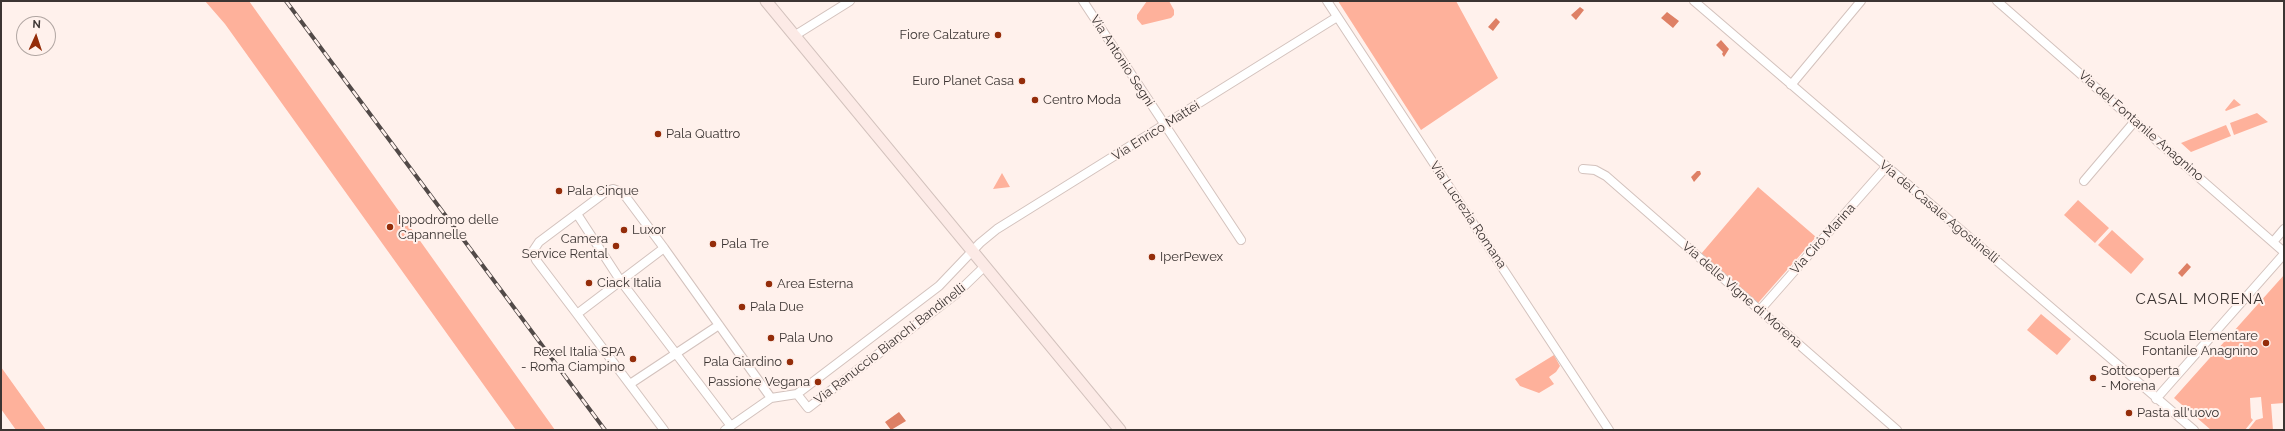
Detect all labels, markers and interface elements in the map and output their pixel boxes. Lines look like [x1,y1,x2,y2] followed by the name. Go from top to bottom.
[1087,12,1157,110] street label: Via Antonio Segni
[16,16,56,56] north arrow
[32,18,41,31] text: N
[899,27,990,43] place label: Fiore Calzature
[993,30,1003,40] marker: Fiore Calzature
[2075,67,2207,185] street label: Via del Fontanile Anagnino
[912,73,1014,89] place label: Euro Planet Casa
[1017,76,1027,86] marker: Euro Planet Casa
[1043,92,1121,108] place label: Centro Moda
[1030,95,1040,105] marker: Centro Moda
[1109,98,1203,164] street label: Via Enrico Mattei
[666,126,740,142] place label: Pala Quattro
[653,129,663,139] marker: Pala Quattro
[1876,157,2002,267] street label: Via del Casale Agostinelli
[1426,159,1510,271] street label: Via Lucrezia Romana
[567,183,639,199] place label: Pala Cinque
[554,186,564,196] marker: Pala Cinque
[1787,200,1859,278] street label: Via Cirò Marina
[398,212,499,243] place label: Ippodromo delle Capannelle
[385,222,395,232] marker: Ippodromo delle Capannelle
[632,222,666,238] place label: Luxor
[619,225,629,235] marker: Luxor
[522,231,608,262] place label: Camera Service Rental
[721,236,769,252] place label: Pala Tre
[708,239,718,249] marker: Pala Tre
[1679,239,1805,351] street label: Via delle Vigne di Morena
[611,241,621,251] marker: Camera Service Rental
[1160,249,1223,265] place label: IperPewex
[1147,252,1157,262] marker: IperPewex
[597,275,661,291] place label: Ciack Italia
[777,276,853,292] place label: Area Esterna
[584,278,594,288] marker: Ciack Italia
[764,279,774,289] marker: Area Esterna
[811,280,969,408] street label: Via Ranuccio Bianchi Bandinelli
[2136,290,2264,308] district label: CASAL MORENA
[750,299,804,315] place label: Pala Due
[737,302,747,312] marker: Pala Due
[2142,328,2258,359] place label: Scuola Elementare Fontanile Anagnino
[779,330,833,346] place label: Pala Uno
[766,333,776,343] marker: Pala Uno
[2261,338,2271,348] marker: Scuola Elementare Fontanile Anagnino
[521,344,625,375] place label: Rexel Italia SPA - Roma Ciampino
[628,354,638,364] marker: Rexel Italia SPA - Roma Ciampino
[703,354,782,370] place label: Pala Giardino
[785,357,795,367] marker: Pala Giardino
[2101,363,2179,394] place label: Sottocoperta - Morena
[2088,373,2098,383] marker: Sottocoperta - Morena
[708,374,810,390] place label: Passione Vegana
[813,377,823,387] marker: Passione Vegana
[2137,405,2219,421] place label: Pasta all'uovo
[2124,408,2134,418] marker: Pasta all'uovo

